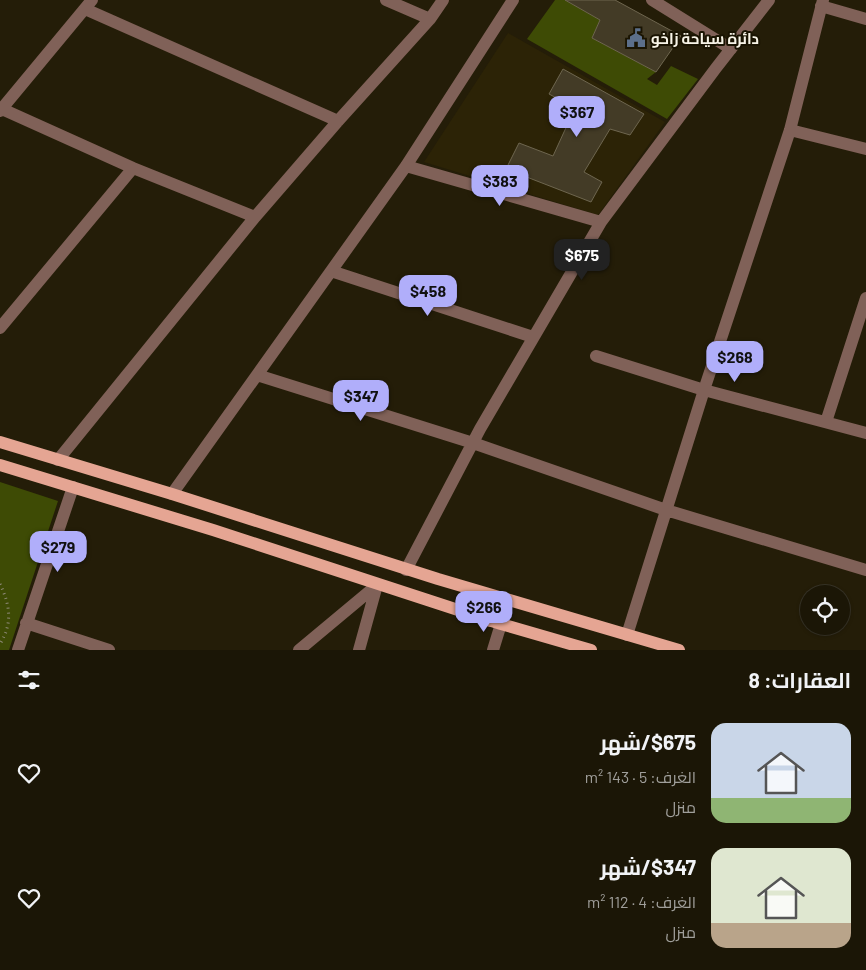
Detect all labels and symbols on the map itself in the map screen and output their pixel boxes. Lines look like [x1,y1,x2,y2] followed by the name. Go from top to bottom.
[625,27,647,49] public building icon: دائرة سياحة زاخو
[651,29,759,48] place label: دائرة سياحة زاخو
[547,96,607,138] pin: $367
[470,164,530,207] pin: $383
[552,238,612,281] pin: $675
[398,274,458,317] pin: $458
[705,340,765,383] pin: $268
[331,380,391,422] pin: $347
[28,530,88,573] pin: $279
[454,590,514,633] pin: $266

